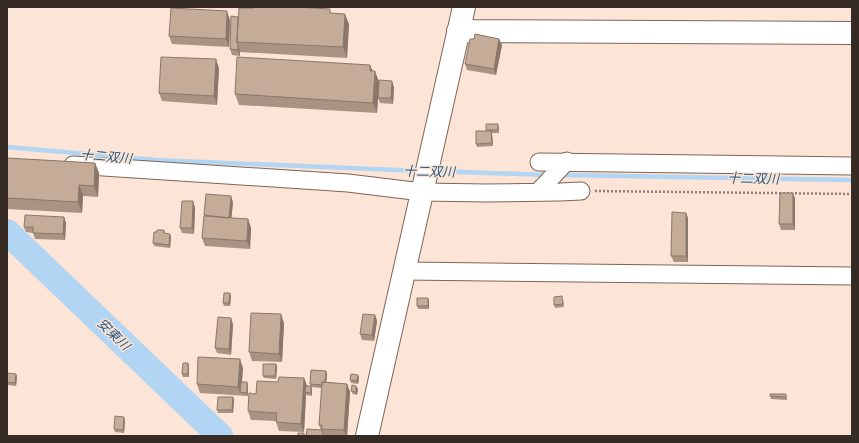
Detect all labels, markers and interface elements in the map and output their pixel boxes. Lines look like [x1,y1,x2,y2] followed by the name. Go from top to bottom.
[79,147,134,166] water label: 十二双川
[403,164,457,179] water label: 十二双川
[727,171,781,186] water label: 十二双川
[94,315,134,355] water label: 安東川

